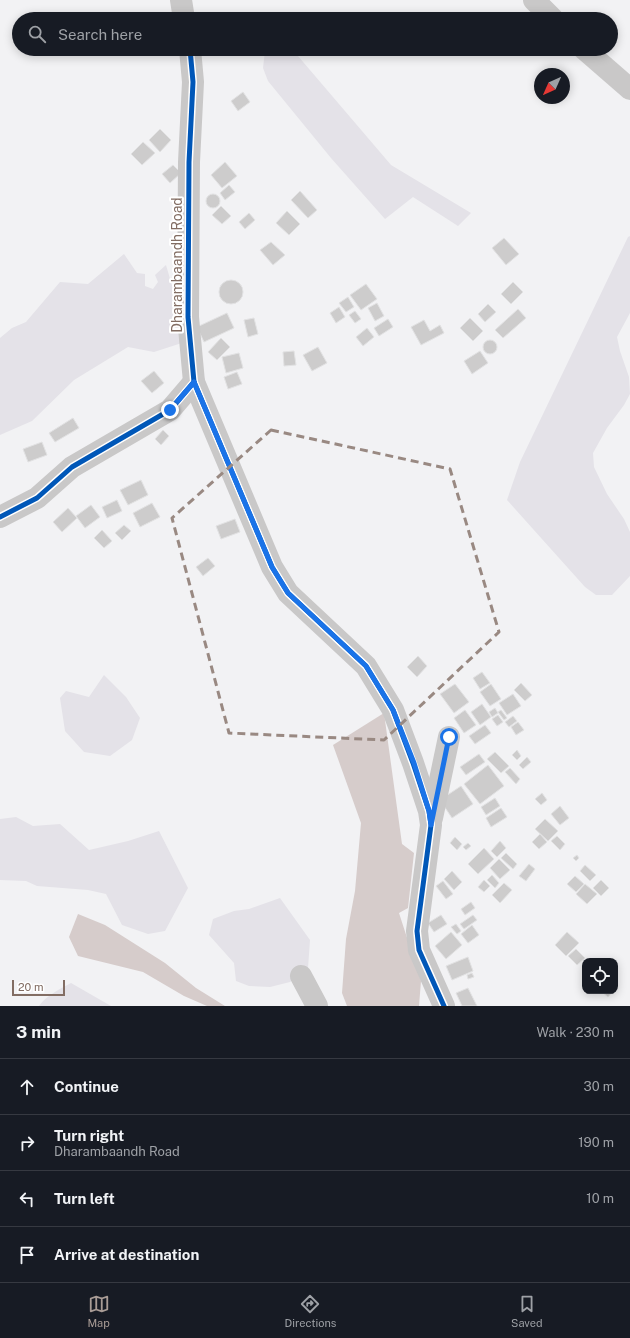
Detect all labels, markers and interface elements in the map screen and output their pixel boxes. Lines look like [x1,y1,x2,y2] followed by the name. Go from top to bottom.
[12,12,618,56] search box
[26,23,48,45] icon: search
[58,26,142,43] text: Search here
[534,68,570,104] north arrow
[169,197,185,333] street label: Dharambaandh Road
[161,401,179,419] route end
[440,728,458,746] route start
[582,958,618,994] map controls
[582,958,618,994] button: locate
[12,978,65,997] scale bar
[18,981,43,993] text: 20 m
[16,1022,61,1042] text: 3 min
[536,1025,614,1040] text: Walk · 230 m
[16,1076,38,1098] icon: ahead
[54,1078,119,1095] text: Continue
[584,1079,614,1094] text: 30 m
[54,1127,124,1144] text: Turn right
[16,1132,38,1154] icon: right
[578,1135,614,1150] text: 190 m
[54,1144,180,1159] text: Dharambaandh Road
[16,1188,38,1210] icon: left
[54,1190,115,1207] text: Turn left
[586,1191,614,1206] text: 10 m
[16,1244,38,1266] icon: arrive
[54,1246,199,1263] text: Arrive at destination
[87,1293,110,1329] tab: Map
[285,1293,336,1329] tab: Directions
[511,1293,543,1329] tab: Saved

